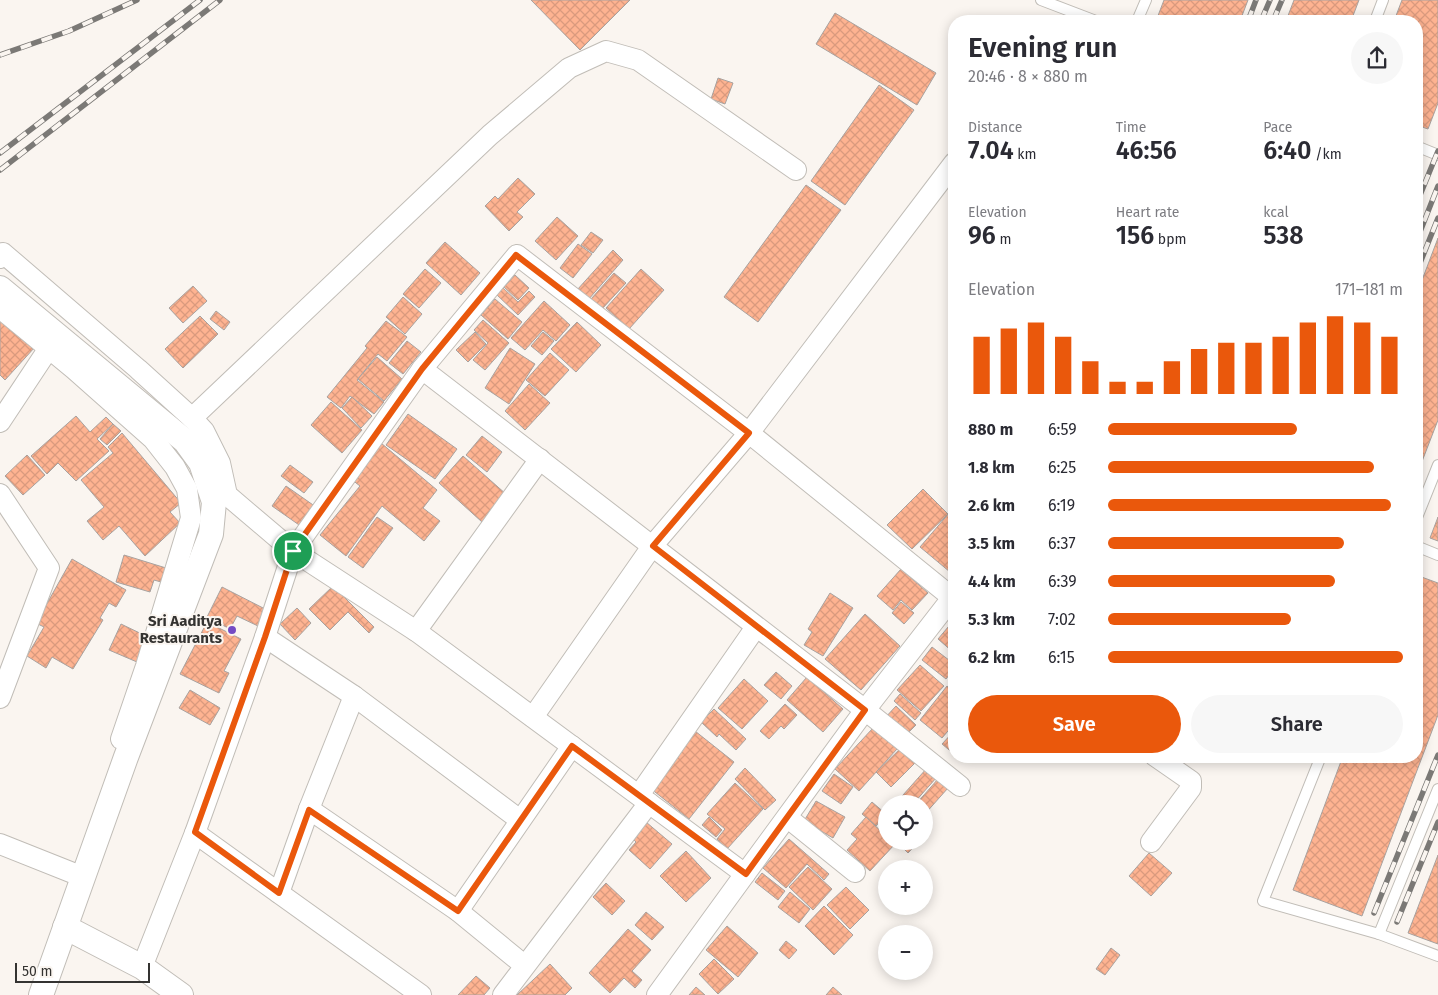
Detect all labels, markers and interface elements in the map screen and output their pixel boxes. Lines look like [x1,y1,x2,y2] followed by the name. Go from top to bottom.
[968,31,1117,64] text: Evening run
[1351,32,1403,84] button: share
[968,67,1088,86] text: 20:46 · 8 × 880 m
[968,119,1022,136] text: Distance
[1116,119,1146,136] text: Time
[1263,119,1292,136] text: Pace
[968,136,1014,166] text: 7.04
[1116,136,1177,166] text: 46:56
[1263,136,1312,166] text: 6:40
[1014,146,1037,163] text: km
[1312,146,1342,163] text: /km
[968,204,1027,221] text: Elevation
[1116,204,1179,221] text: Heart rate
[1263,204,1289,221] text: kcal
[968,221,996,251] text: 96
[1116,221,1154,251] text: 156
[1263,221,1304,251] text: 538
[996,231,1011,248] text: m
[1154,231,1186,248] text: bpm
[968,280,1035,299] text: Elevation
[1335,280,1403,299] text: 171–181 m
[968,420,1013,439] text: 880 m
[1048,420,1077,439] text: 6:59
[968,458,1015,477] text: 1.8 km
[1048,458,1076,477] text: 6:25
[968,496,1015,515] text: 2.6 km
[1048,496,1075,515] text: 6:19
[272,530,314,572] pin
[968,534,1015,553] text: 3.5 km
[1048,534,1076,553] text: 6:37
[279,537,307,565] icon: arrive
[968,572,1016,591] text: 4.4 km
[1048,572,1077,591] text: 6:39
[968,610,1015,629] text: 5.3 km
[1048,610,1076,629] text: 7:02
[140,612,222,647] place label: Sri Aaditya Restaurants
[226,624,238,636] marker: Sri Aaditya Restaurants
[968,648,1015,667] text: 6.2 km
[1048,648,1075,667] text: 6:15
[968,695,1181,753] button: Save
[1191,695,1403,753] button: Share
[878,795,933,980] map controls
[878,795,933,850] button: locate
[878,860,933,915] button: +
[878,925,933,980] button: −
[15,960,150,983] scale bar
[22,963,53,980] text: 50 m

